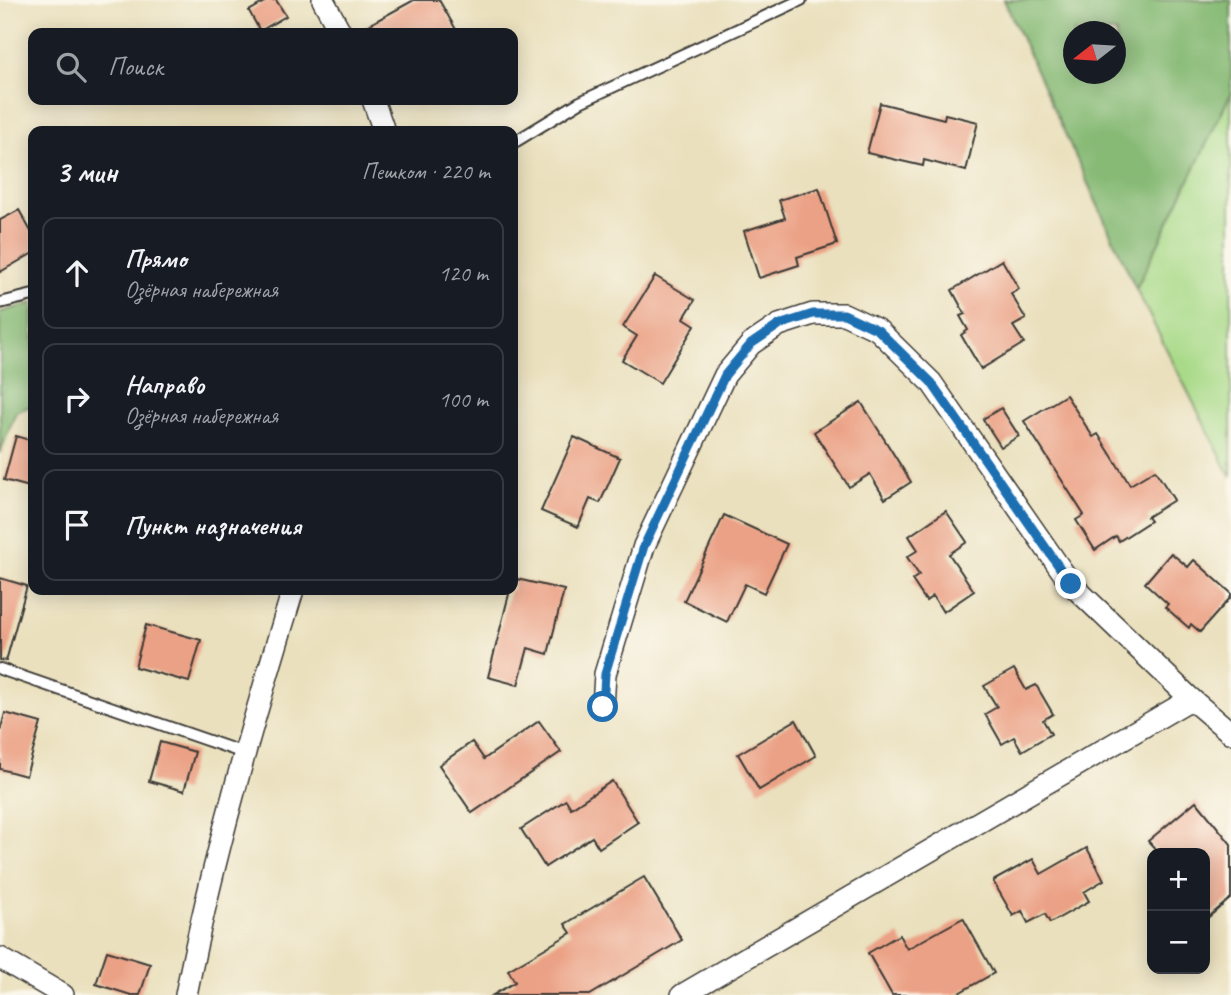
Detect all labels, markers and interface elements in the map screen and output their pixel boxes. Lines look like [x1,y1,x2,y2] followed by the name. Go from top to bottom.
[1063,21,1126,84] north arrow
[28,28,518,105] search box
[52,48,90,86] icon: search
[108,50,163,83] text: Поиск
[56,153,117,191] text: 3 мин
[362,157,490,186] text: Пешком · 220 m
[125,242,187,275] text: Прямо
[58,254,96,292] icon: ahead
[439,259,488,288] text: 120 m
[125,275,278,304] text: Озёрная набережная
[125,368,204,401] text: Направо
[58,380,96,418] icon: right
[439,385,488,414] text: 100 m
[125,401,278,430] text: Озёрная набережная
[58,506,96,544] icon: arrive
[125,509,301,542] text: Пункт назначения
[1055,568,1086,599] route end
[587,691,618,722] route start
[1147,848,1210,974] map controls
[1147,848,1210,911] button: +
[1147,911,1210,974] button: −

